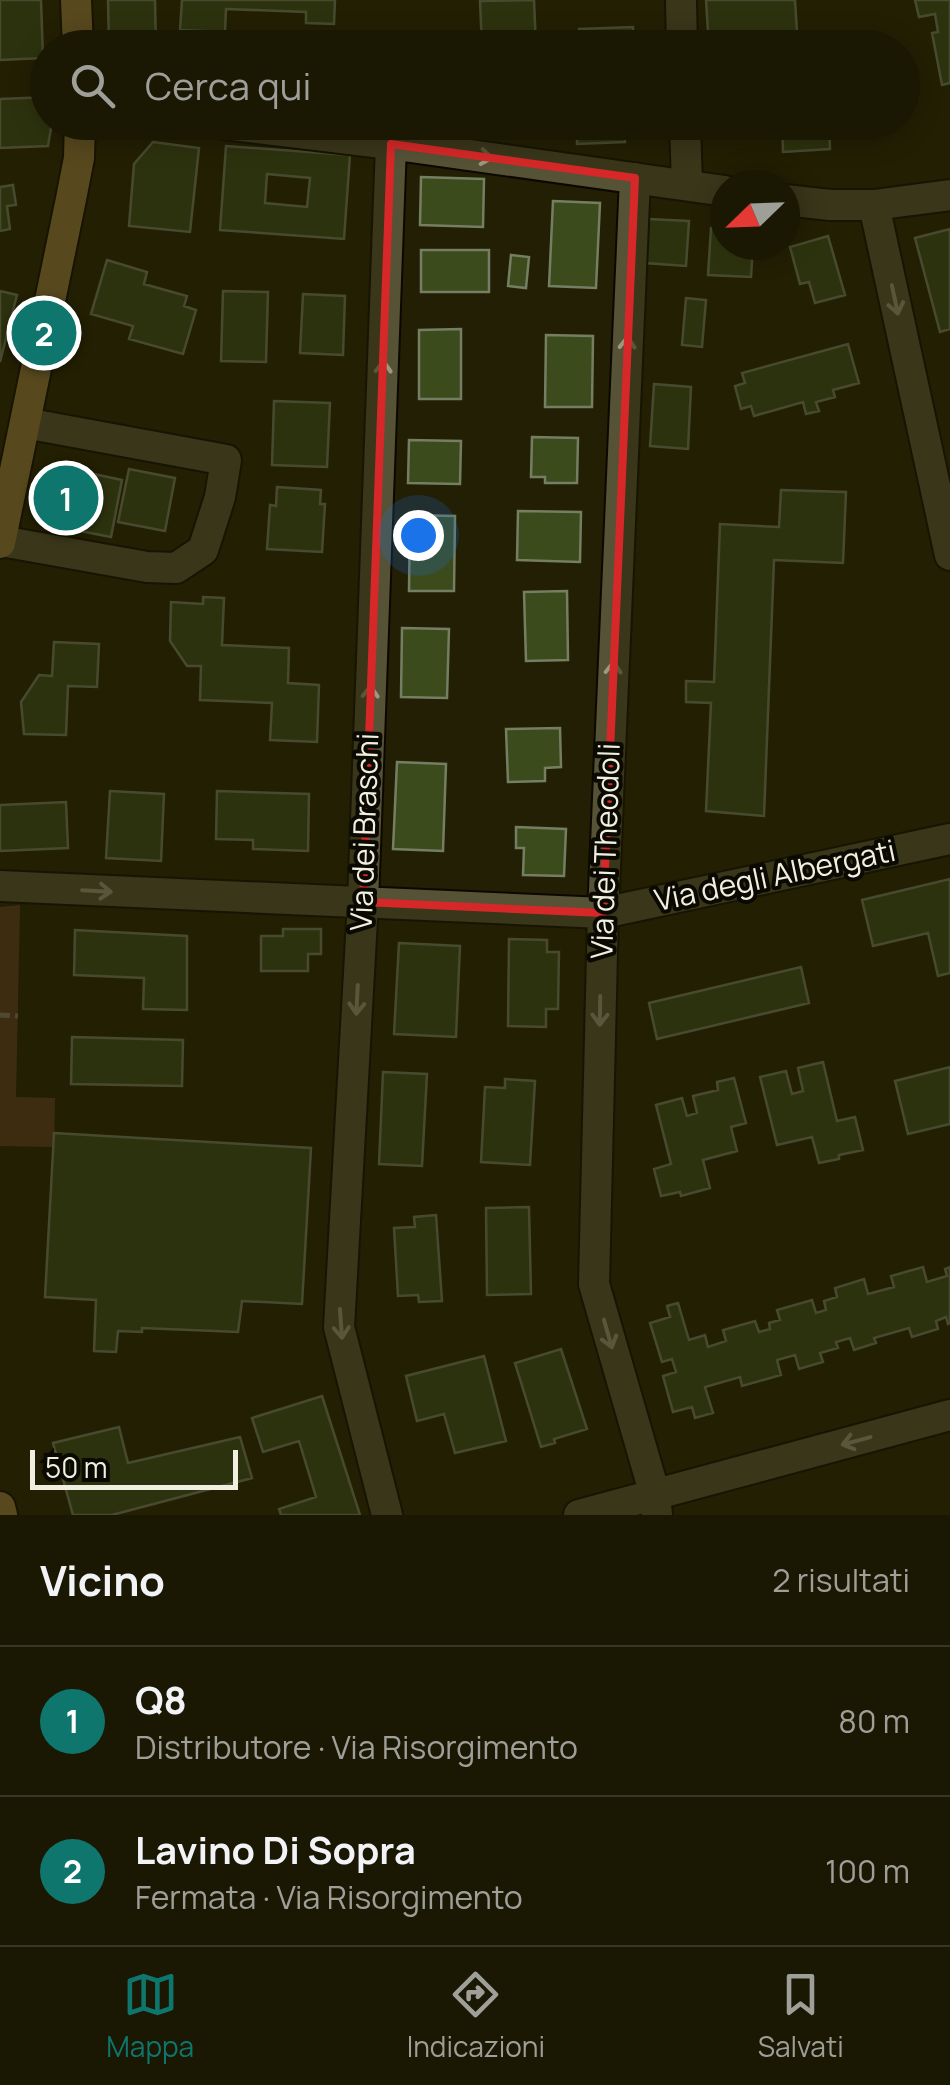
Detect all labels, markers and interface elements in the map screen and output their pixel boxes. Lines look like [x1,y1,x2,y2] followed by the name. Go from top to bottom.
[30,30,920,140] search box
[65,58,120,113] icon: search
[145,59,311,111] text: Cerca qui
[462,147,494,165] one-way arrow
[710,170,800,260] north arrow
[886,283,905,315] one-way arrow
[12,296,76,370] pin: 2
[618,336,637,368] one-way arrow
[373,360,392,392] one-way arrow
[34,460,98,536] pin: 1
[393,510,444,561] your location
[604,660,623,692] one-way arrow
[361,685,380,717] one-way arrow
[340,732,387,932] street label: Via dei Braschi
[580,742,629,960] street label: Via dei Theodoli
[650,829,899,920] street label: Via degli Albergati
[81,882,113,901] one-way arrow
[347,983,366,1015] one-way arrow
[591,994,610,1026] one-way arrow
[332,1307,351,1340] one-way arrow
[600,1317,619,1349] one-way arrow
[841,1432,872,1451] one-way arrow
[30,1445,238,1490] scale bar
[45,1448,108,1486] text: 50 m
[40,1551,165,1609] text: Vicino
[772,1558,910,1602] text: 2 risultati
[135,1673,187,1725] text: Q8
[65,1699,80,1743] text: 1
[838,1699,910,1743] text: 80 m
[135,1725,578,1769] text: Distributore · Via Risorgimento
[135,1823,416,1875] text: Lavino Di Sopra
[63,1849,82,1893] text: 2
[825,1849,910,1893] text: 100 m
[135,1875,523,1919] text: Fermata · Via Risorgimento
[106,1967,194,2065] tab: Mappa
[407,1967,545,2065] tab: Indicazioni
[758,1967,844,2065] tab: Salvati

